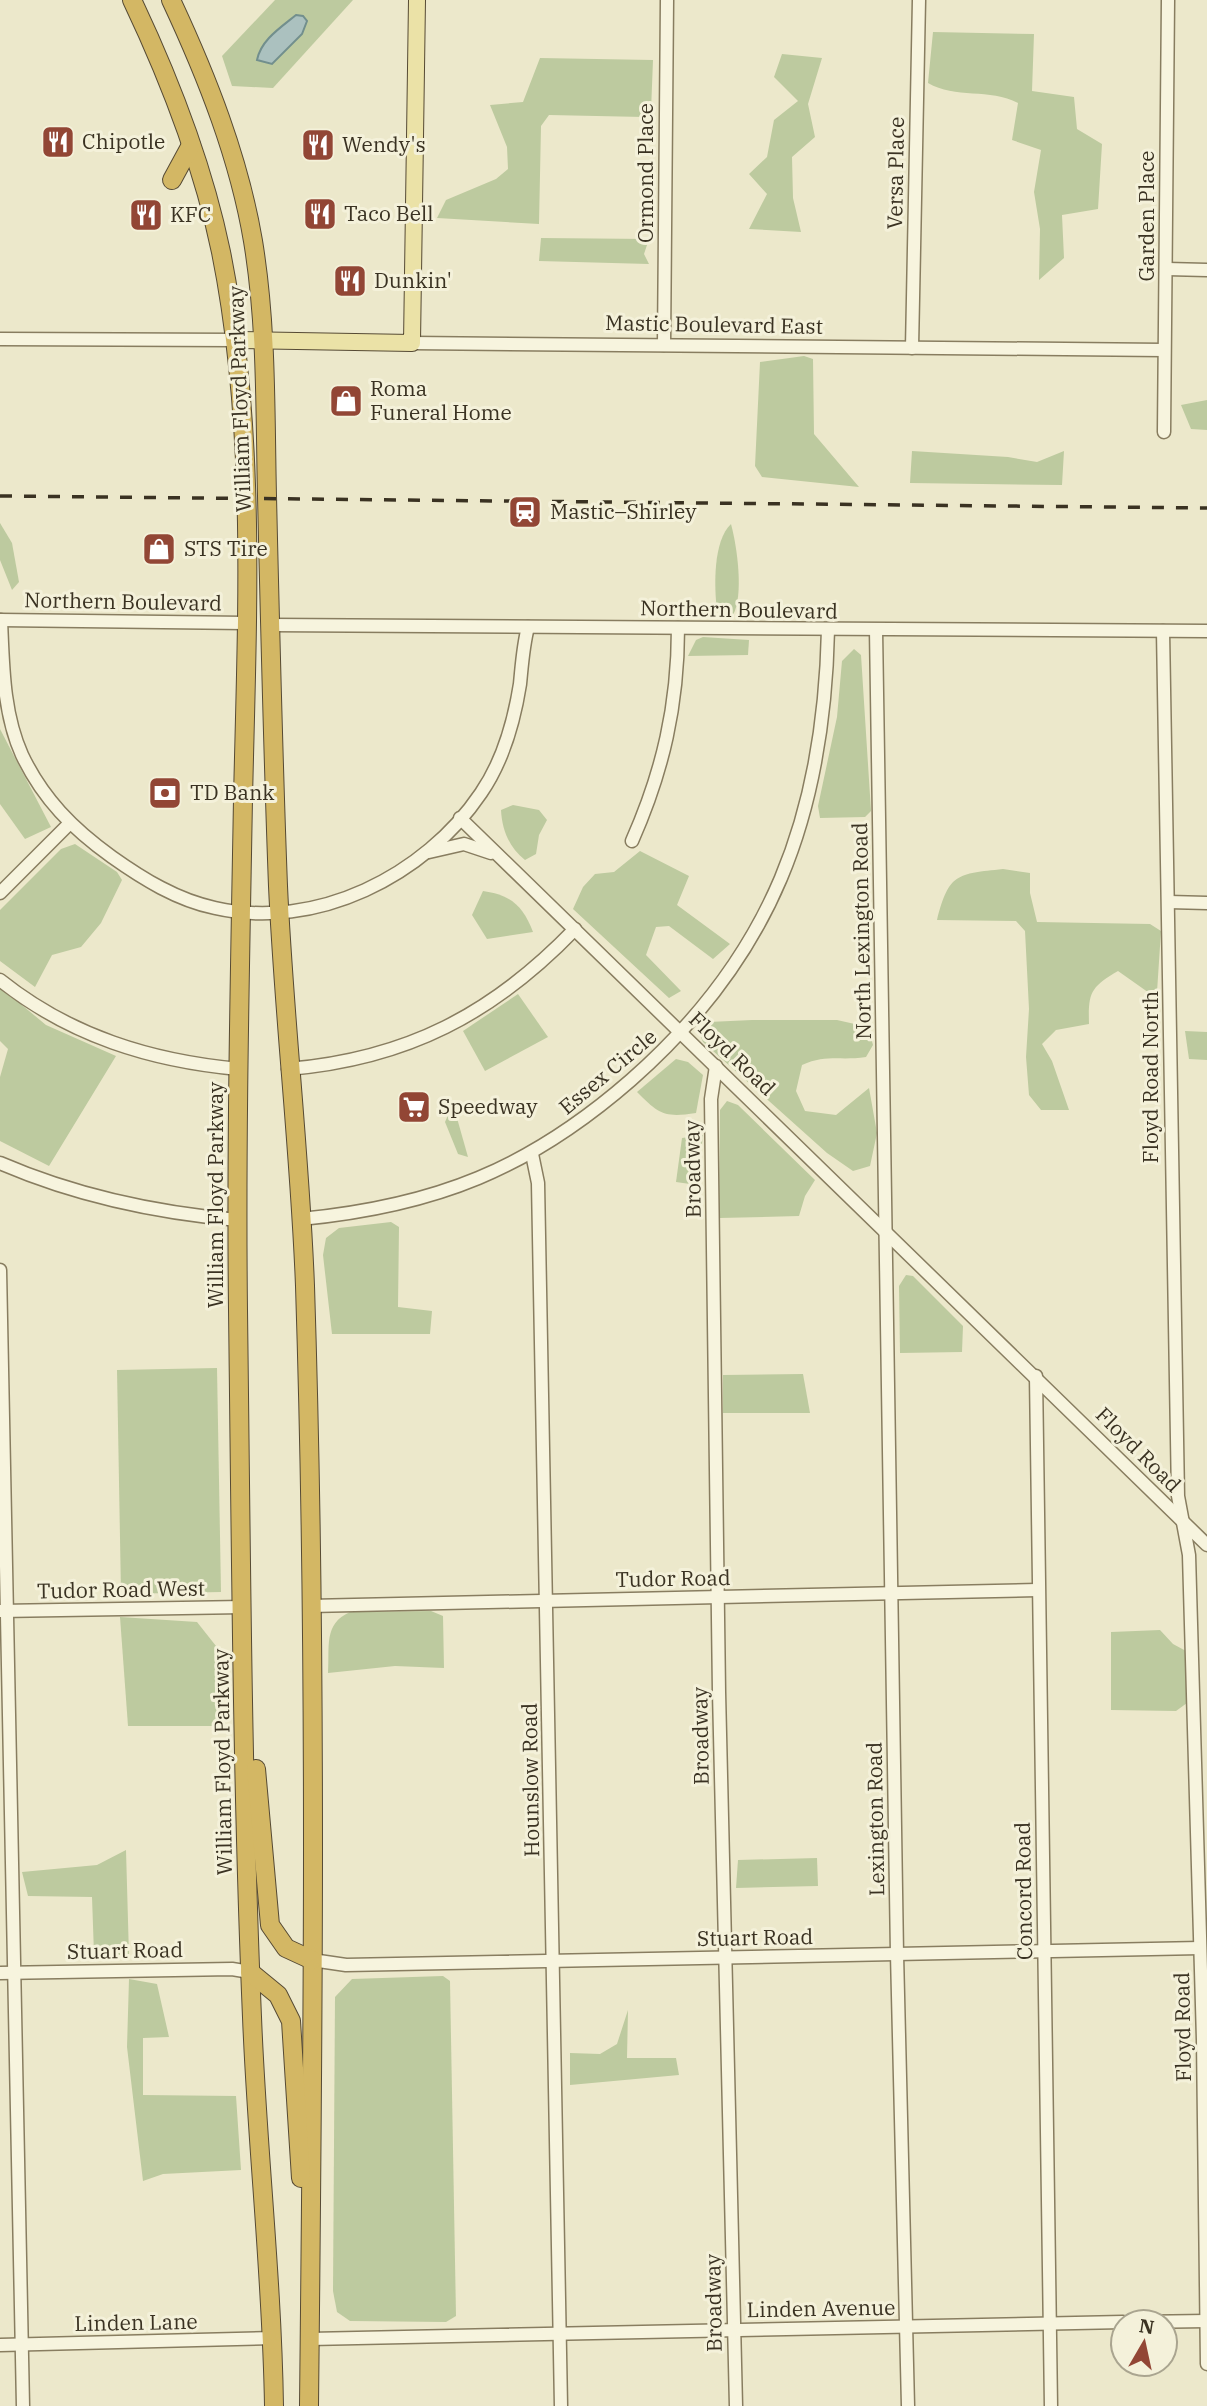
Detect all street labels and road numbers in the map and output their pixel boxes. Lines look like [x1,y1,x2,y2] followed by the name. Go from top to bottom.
[631,103,659,243] street label: Ormond Place
[880,116,910,230] street label: Versa Place
[1132,150,1160,282] street label: Garden Place
[221,285,257,513] street label: William Floyd Parkway
[605,308,823,340] street label: Mastic Boulevard East
[24,585,222,617] street label: Northern Boulevard
[640,593,838,625] street label: Northern Boulevard
[845,822,877,1040] street label: North Lexington Road
[1136,991,1164,1163] street label: Floyd Road North
[683,1005,782,1102] street label: Floyd Road
[553,1022,662,1120] street label: Essex Circle
[201,1081,229,1308] street label: William Floyd Parkway
[677,1119,707,1218] street label: Broadway
[1090,1401,1188,1498] street label: Floyd Road
[615,1563,731,1593] street label: Tudor Road
[37,1574,205,1604] street label: Tudor Road West
[206,1648,238,1876] street label: William Floyd Parkway
[685,1686,715,1785] street label: Broadway
[515,1702,545,1857] street label: Hounslow Road
[860,1741,890,1896] street label: Lexington Road
[1008,1821,1038,1960] street label: Concord Road
[697,1922,814,1952] street label: Stuart Road
[67,1935,184,1965] street label: Stuart Road
[1167,1972,1197,2082] street label: Floyd Road
[698,2253,728,2352] street label: Broadway
[746,2293,896,2323] street label: Linden Avenue
[74,2307,198,2337] street label: Linden Lane

